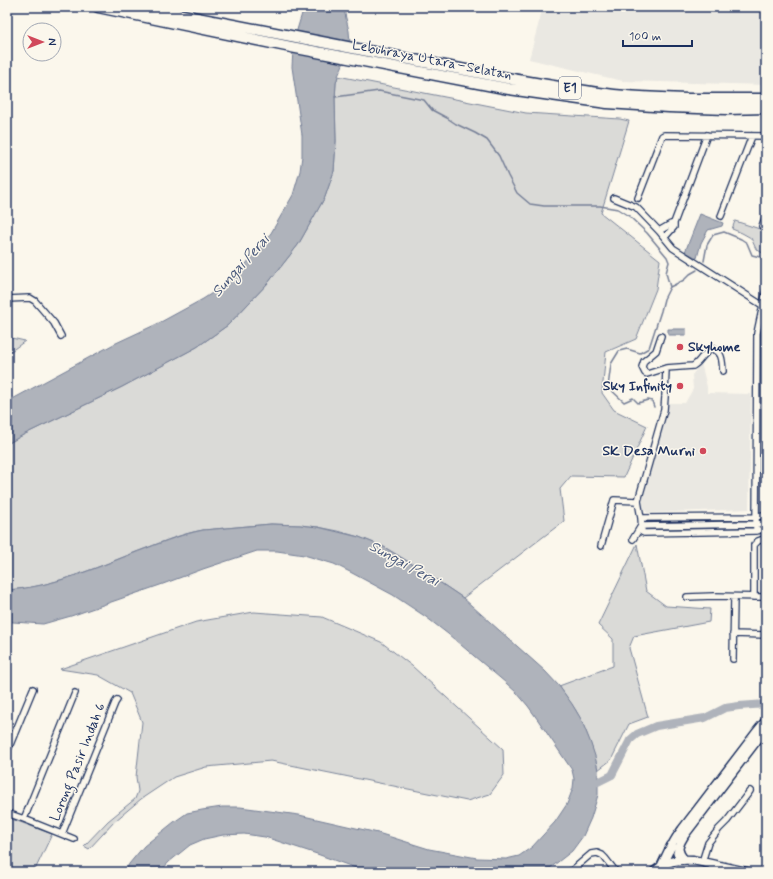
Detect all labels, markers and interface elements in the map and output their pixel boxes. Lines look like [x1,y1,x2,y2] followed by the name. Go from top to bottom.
[22,22,62,62] north arrow
[623,22,692,48] scale bar
[629,29,661,45] text: 100 m
[351,36,513,84] street label: Lebuhraya Utara–Selatan
[44,38,58,46] text: N
[559,77,581,99] road number: E1
[208,229,276,302] water label: Sungai Perai
[688,338,741,356] place label: Skyhome
[675,342,685,352] marker: Skyhome
[603,377,673,395] place label: Sky Infinity
[675,381,685,391] marker: Sky Infinity
[603,442,695,460] place label: SK Desa Murni
[698,446,708,456] marker: SK Desa Murni
[365,536,444,593] water label: Sungai Perai
[46,700,112,825] street label: Lorong Pasir Indah 6

